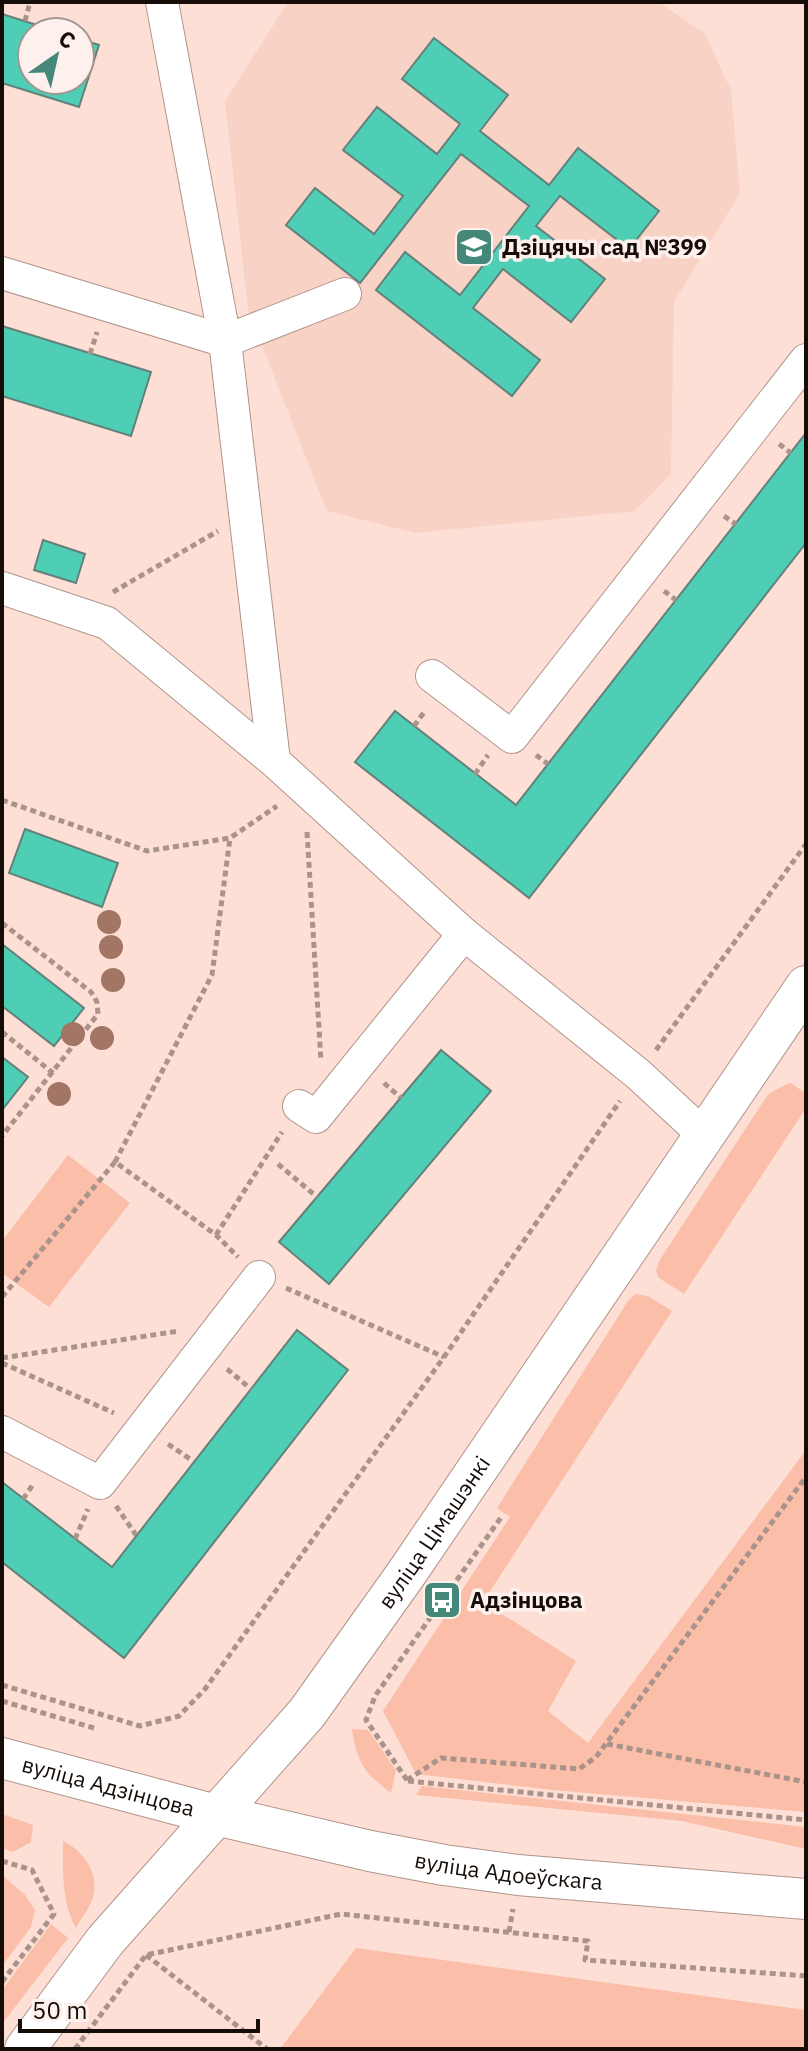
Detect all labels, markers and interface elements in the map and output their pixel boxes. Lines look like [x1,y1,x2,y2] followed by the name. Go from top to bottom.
[16,16,96,96] north arrow
[53,23,82,55] text: С
[453,226,495,268] school or university icon: Дзіцячы сад №399
[502,232,707,261] place label: Дзіцячы сад №399
[371,1450,496,1614] street label: вуліца Цімашэнкі
[421,1579,463,1621] bus stop icon: Адзінцова
[470,1585,583,1614] place label: Адзінцова
[19,1749,198,1823] street label: вуліца Адзінцова
[412,1845,604,1896] street label: вуліца Адоеўскага
[20,1983,258,2033] scale bar
[32,1994,87,2026] text: 50 m

